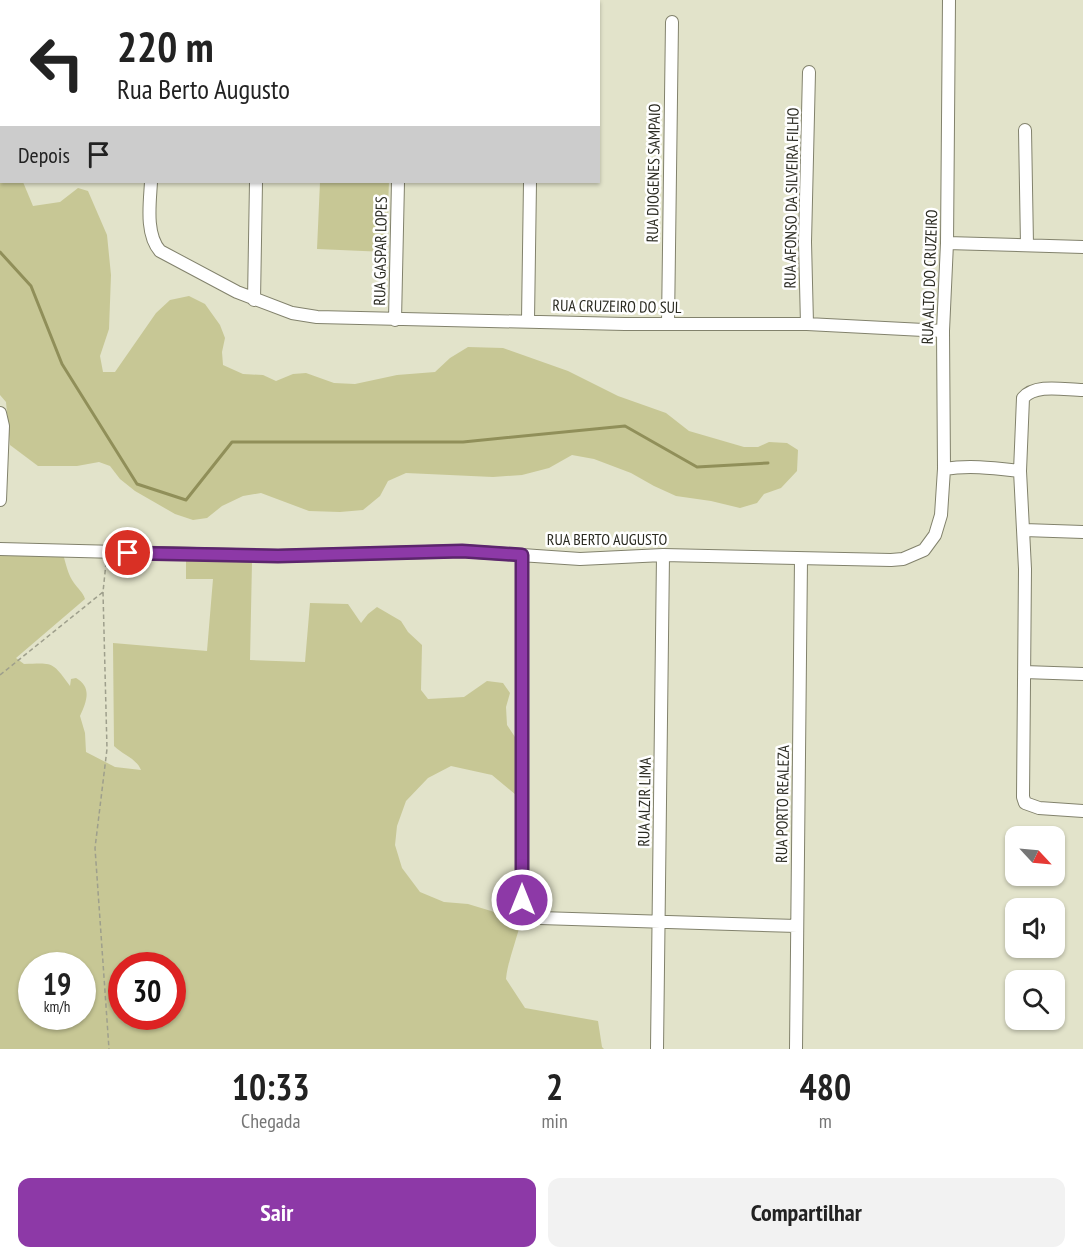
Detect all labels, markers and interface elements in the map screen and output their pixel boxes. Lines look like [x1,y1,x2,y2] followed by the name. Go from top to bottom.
[117,19,214,74] text: 220 m
[18,24,96,102] icon: left
[117,72,290,106] text: Rua Berto Augusto
[642,103,664,243] street label: RUA DIOGENES SAMPAIO
[779,107,803,289] street label: RUA AFONSO DA SILVEIRA FILHO
[82,138,115,171] icon: arrive
[18,141,70,169] text: Depois
[369,196,391,306] street label: RUA GASPAR LOPES
[917,209,941,345] street label: RUA ALTO DO CRUZEIRO
[552,295,682,317] street label: RUA CRUZEIRO DO SUL
[102,527,153,578] pin
[547,529,667,549] street label: RUA BERTO AUGUSTO
[111,536,144,569] icon: arrive
[771,744,793,863] street label: RUA PORTO REALEZA
[633,757,655,847] street label: RUA ALZIR LIMA
[1005,826,1065,886] north arrow
[1005,826,1065,1030] map controls
[490,868,554,932] position arrow
[1005,898,1065,958] button: sound
[108,952,186,1030] speed limit sign: 30
[43,964,71,1003] text: 19
[1005,970,1065,1030] button: search
[44,997,70,1016] text: km/h
[232,1063,310,1110] text: 10:33
[546,1063,563,1110] text: 2
[800,1063,851,1110] text: 480
[241,1108,300,1134] text: Chegada
[542,1108,568,1134] text: min
[819,1108,832,1134] text: m
[18,1178,536,1247] button: Sair
[548,1178,1065,1247] button: Compartilhar

